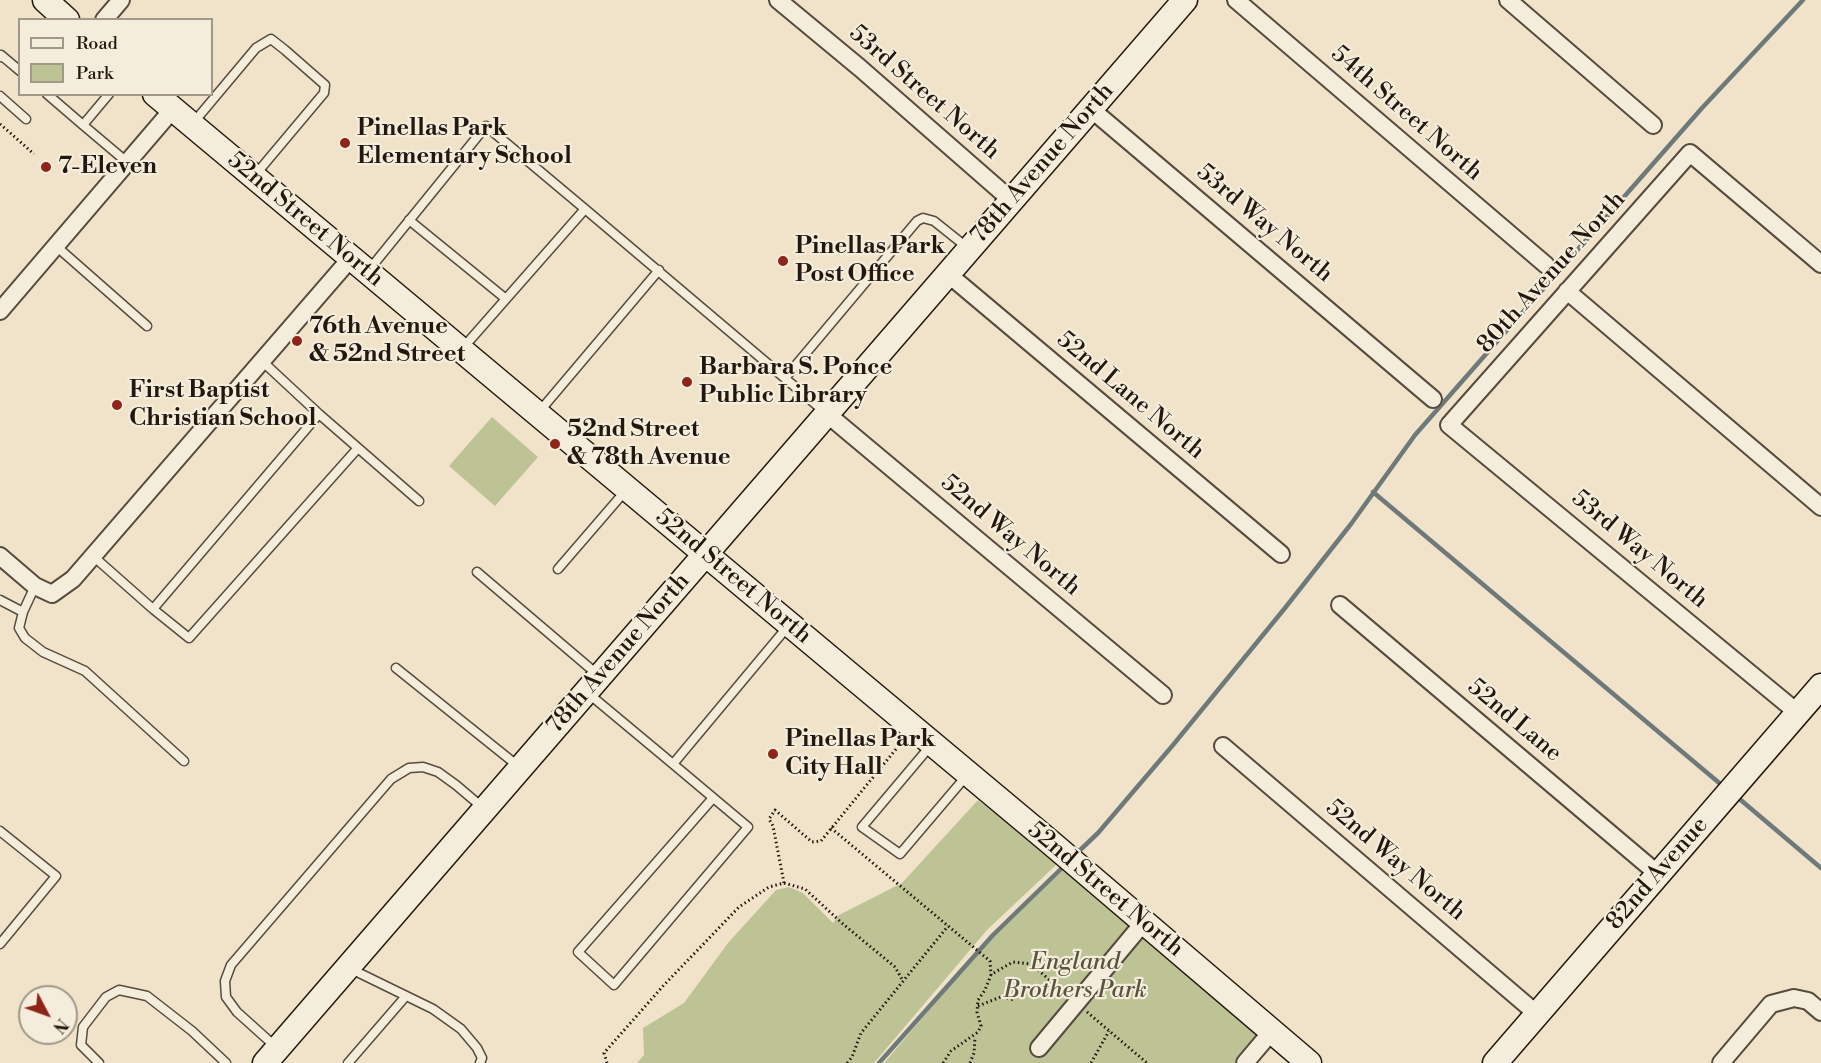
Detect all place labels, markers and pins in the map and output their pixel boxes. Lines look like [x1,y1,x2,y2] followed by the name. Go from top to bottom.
[357,115,572,171] place label: Pinellas Park Elementary School
[338,136,352,150] marker: Pinellas Park Elementary School
[58,153,157,181] place label: 7-Eleven
[39,160,53,174] marker: 7-Eleven
[795,233,945,289] place label: Pinellas Park Post Office
[776,254,790,268] marker: Pinellas Park Post Office
[309,313,465,369] place label: 76th Avenue & 52nd Street
[290,334,304,348] marker: 76th Avenue & 52nd Street
[699,354,892,410] place label: Barbara S. Ponce Public Library
[680,375,694,389] marker: Barbara S. Ponce Public Library
[129,377,316,433] place label: First Baptist Christian School
[110,398,124,412] marker: First Baptist Christian School
[567,416,731,472] place label: 52nd Street & 78th Avenue
[548,437,562,451] marker: 52nd Street & 78th Avenue
[785,726,935,782] place label: Pinellas Park City Hall
[766,747,780,761] marker: Pinellas Park City Hall

